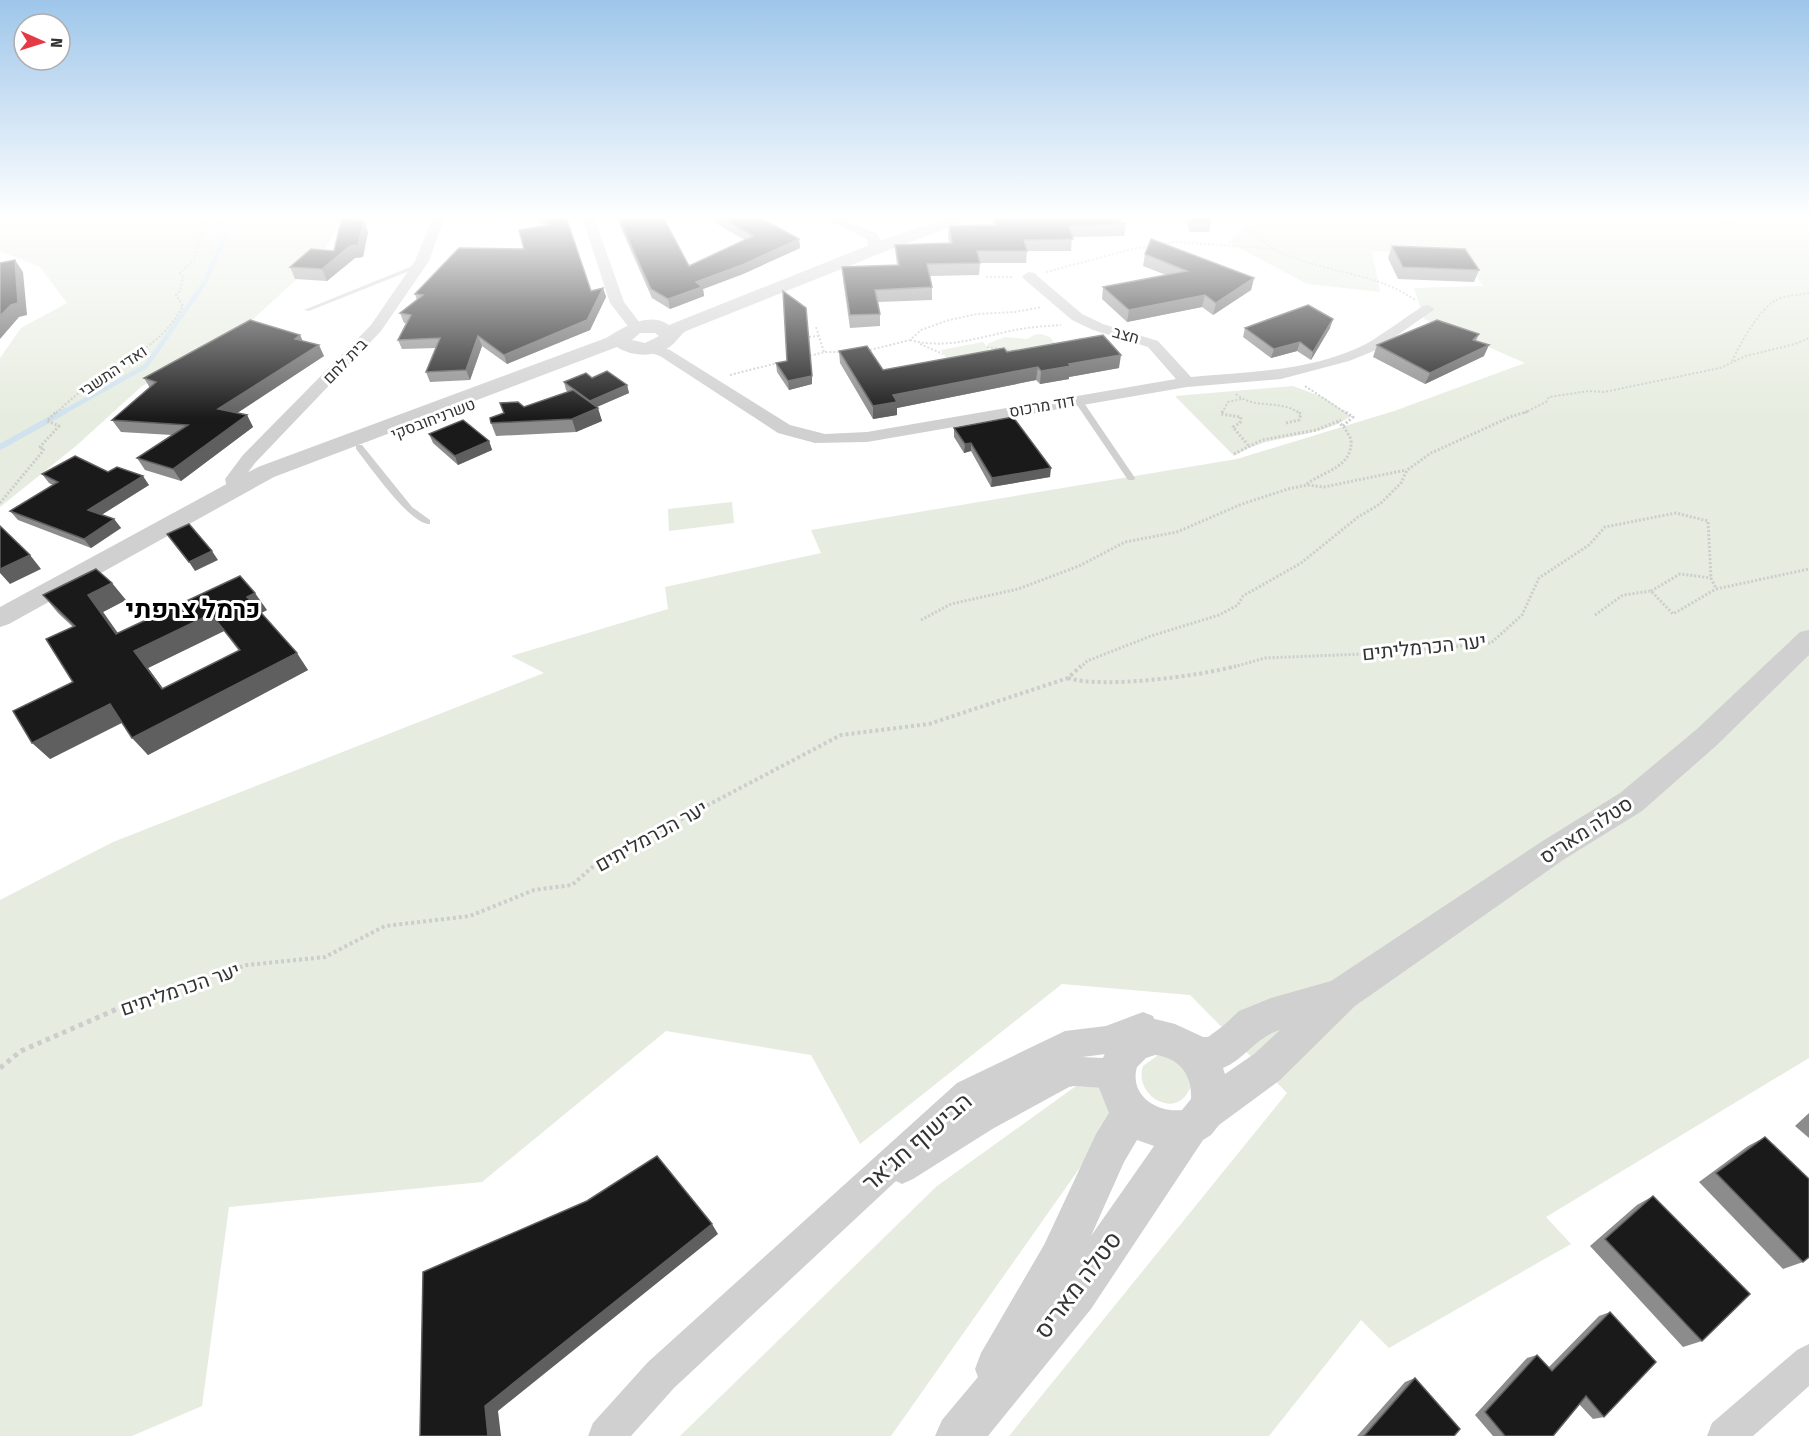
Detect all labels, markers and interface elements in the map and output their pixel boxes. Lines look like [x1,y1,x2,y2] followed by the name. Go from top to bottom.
[12,12,72,72] north arrow
[47,37,66,48] text: N
[1110,322,1142,348] street label: חצב
[319,334,371,387] street label: בית לחם
[76,342,150,400] street label: ואדי התשבי
[1008,391,1076,421] street label: דוד מרכוס
[388,394,478,444] street label: טשרניחובסקי
[126,594,260,625] district label: כרמל צרפתי
[1361,629,1487,665] street label: יער הכרמליתים
[1535,791,1637,869] street label: סטלה מאריס
[591,795,711,877] street label: יער הכרמליתים
[117,957,243,1021] street label: יער הכרמליתים
[857,1087,977,1197] street label: הבישוף חג'אר
[1029,1226,1127,1344] street label: סטלה מאריס

